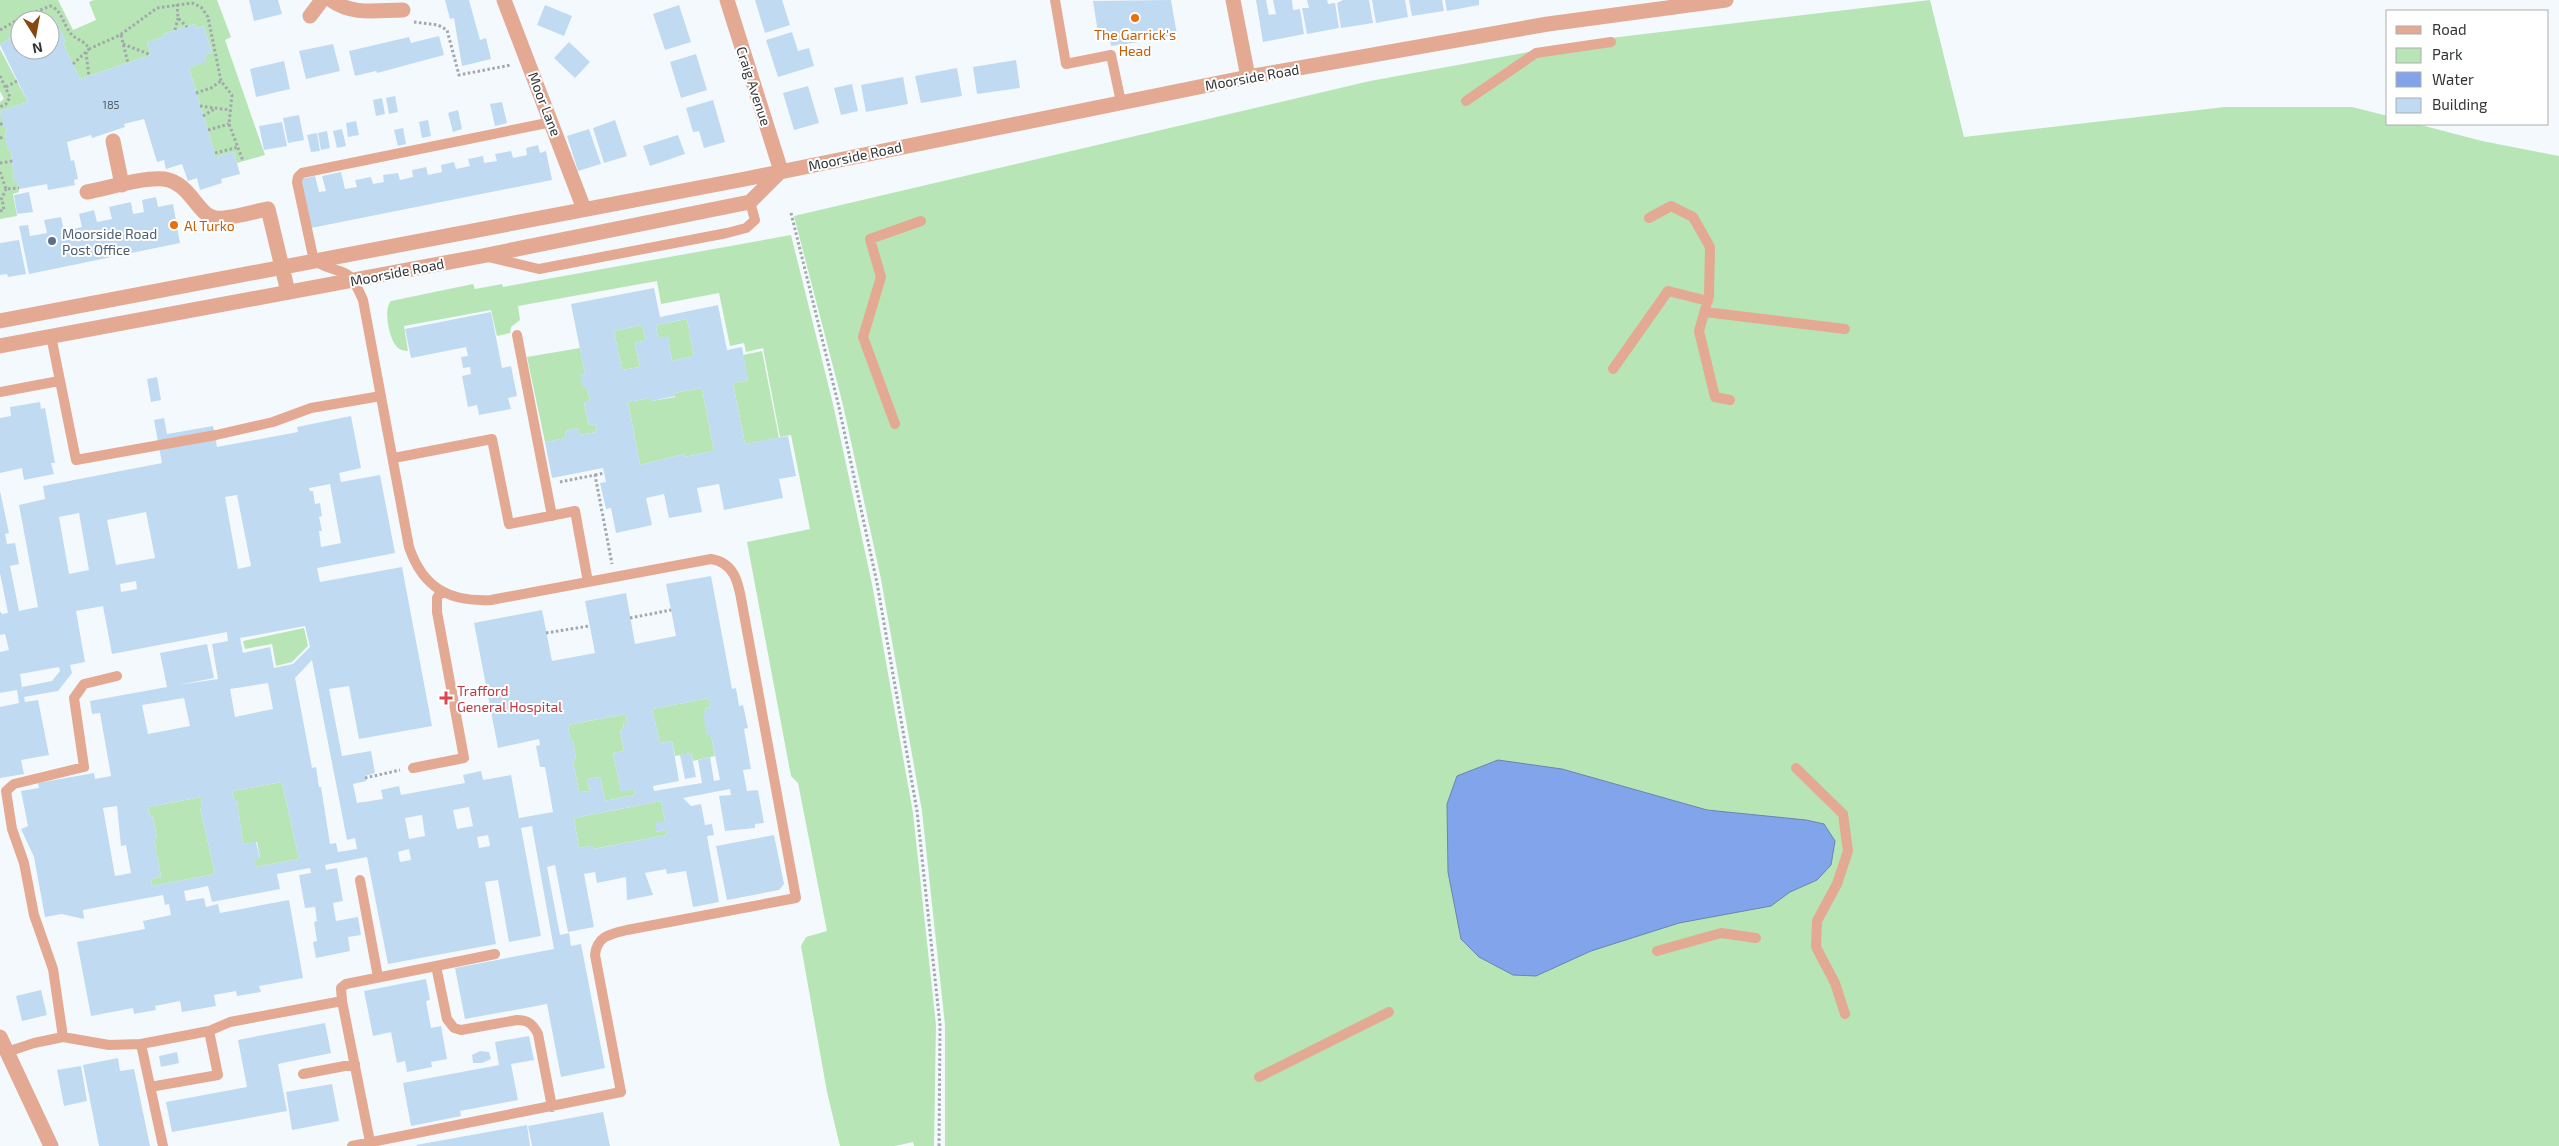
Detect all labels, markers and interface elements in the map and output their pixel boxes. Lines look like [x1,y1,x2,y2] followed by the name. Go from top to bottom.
[10,10,60,60] north arrow
[2386,10,2549,125] legend
[1129,12,1141,24] marker: The Garrick's Head
[2432,20,2467,38] text: Road
[1094,26,1176,59] place label: The Garrick's Head
[31,39,44,58] text: N
[733,44,775,128] street label: Craig Avenue
[2432,45,2463,63] text: Park
[1204,60,1300,94] street label: Moorside Road
[525,70,565,138] street label: Moor Lane
[2432,70,2474,88] text: Water
[2432,95,2488,113] text: Building
[103,98,120,111] house number: 185
[807,138,903,174] street label: Moorside Road
[184,217,235,234] place label: Al Turko
[168,219,180,231] marker: Al Turko
[62,225,157,258] place label: Moorside Road Post Office
[46,235,58,247] marker: Moorside Road Post Office
[349,255,445,289] street label: Moorside Road
[457,682,563,715] place label: Trafford General Hospital
[439,691,453,705] marker: Trafford General Hospital

